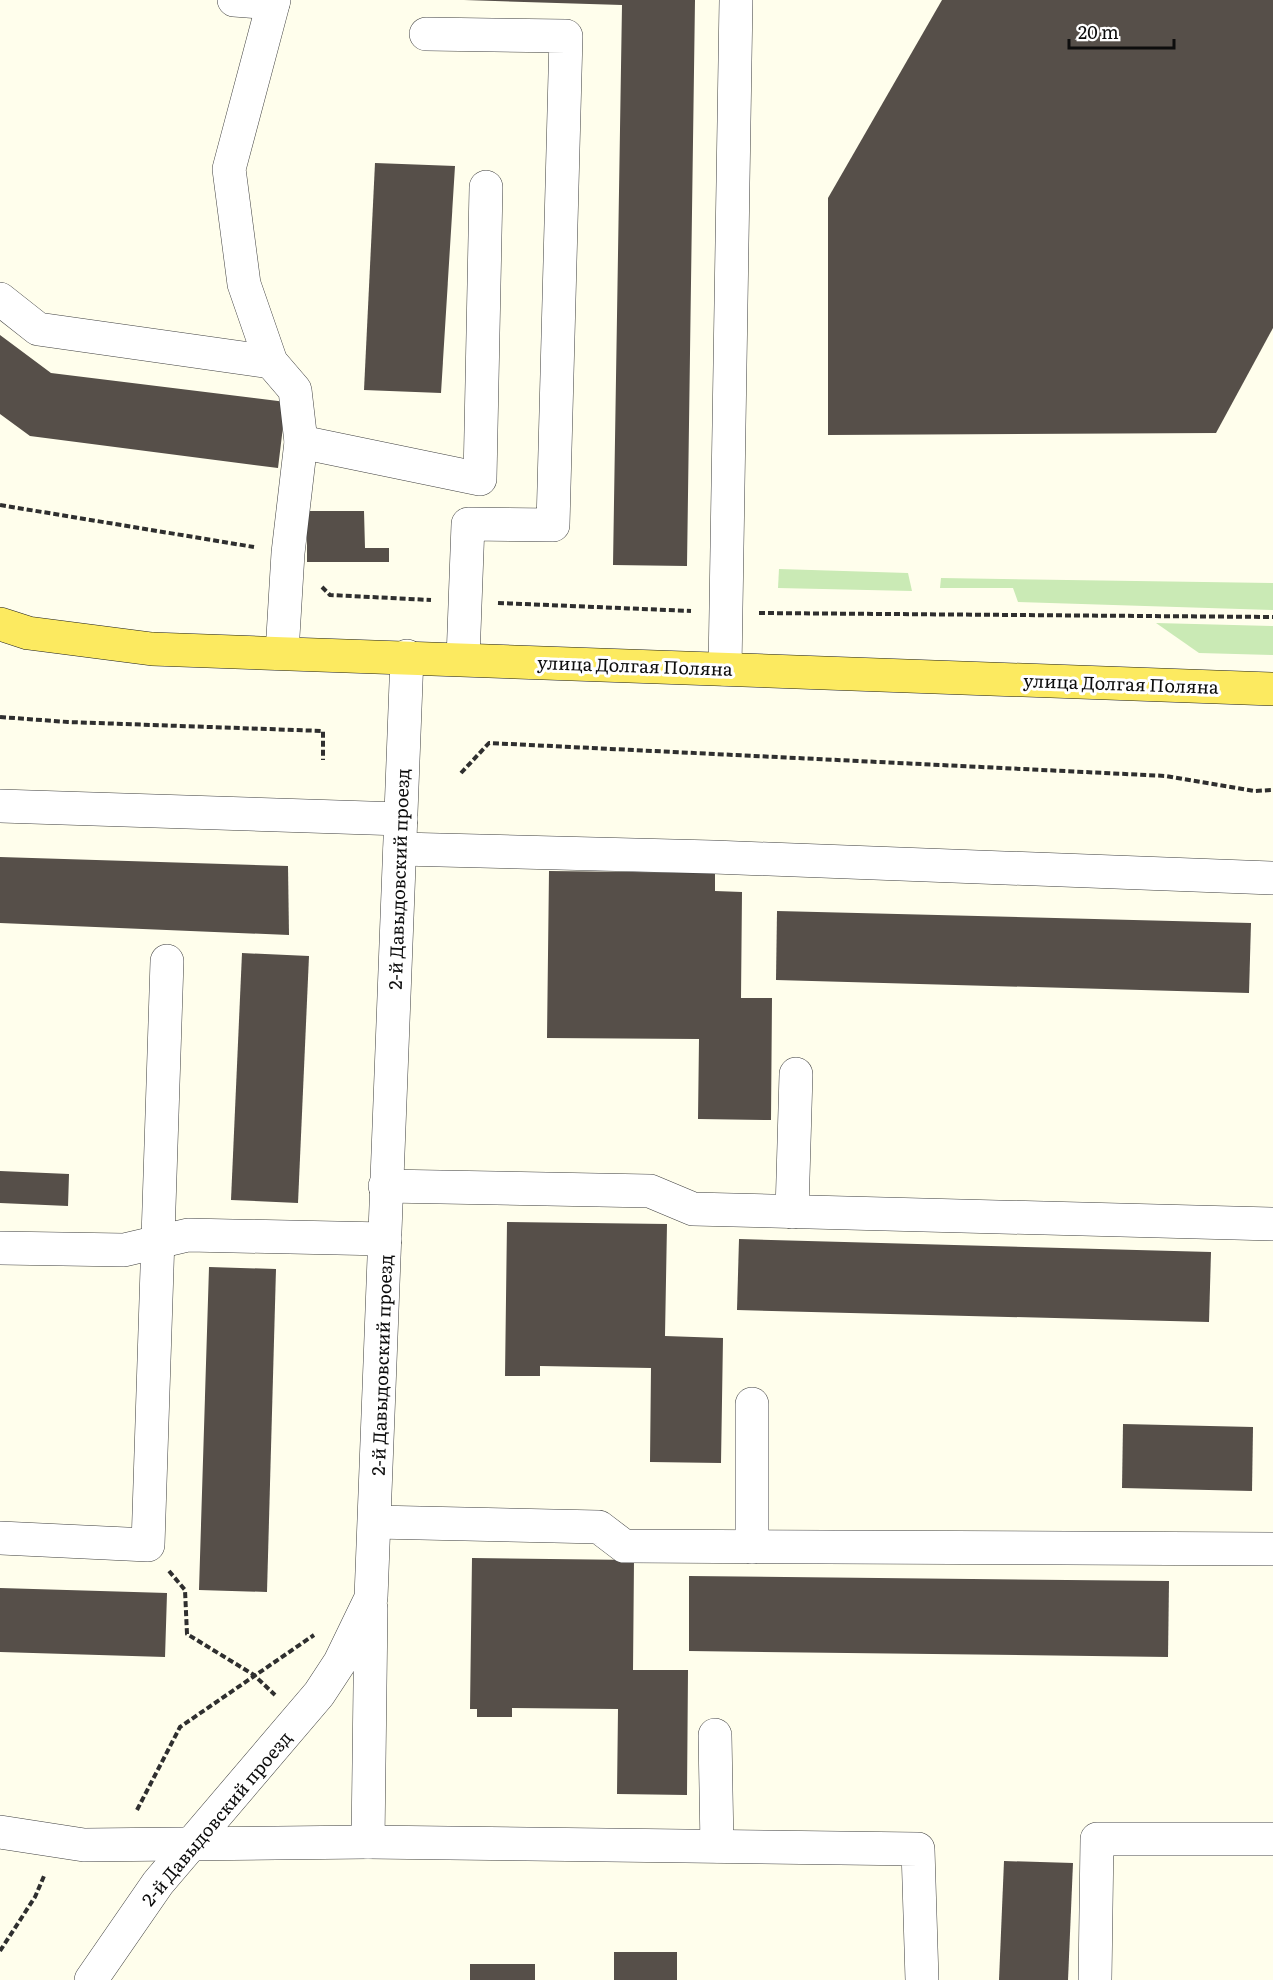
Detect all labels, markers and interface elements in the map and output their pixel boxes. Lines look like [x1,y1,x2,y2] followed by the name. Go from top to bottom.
[1069,12,1174,50] scale bar
[1078,18,1119,45] text: 20 m
[537,648,734,682] street label: улица Долгая Поляна
[1023,666,1220,700] street label: улица Долгая Поляна
[381,768,415,990] street label: 2-й Давыдовский проезд
[364,1254,398,1476] street label: 2-й Давыдовский проезд
[135,1725,297,1911] street label: 2-й Давыдовский проезд

